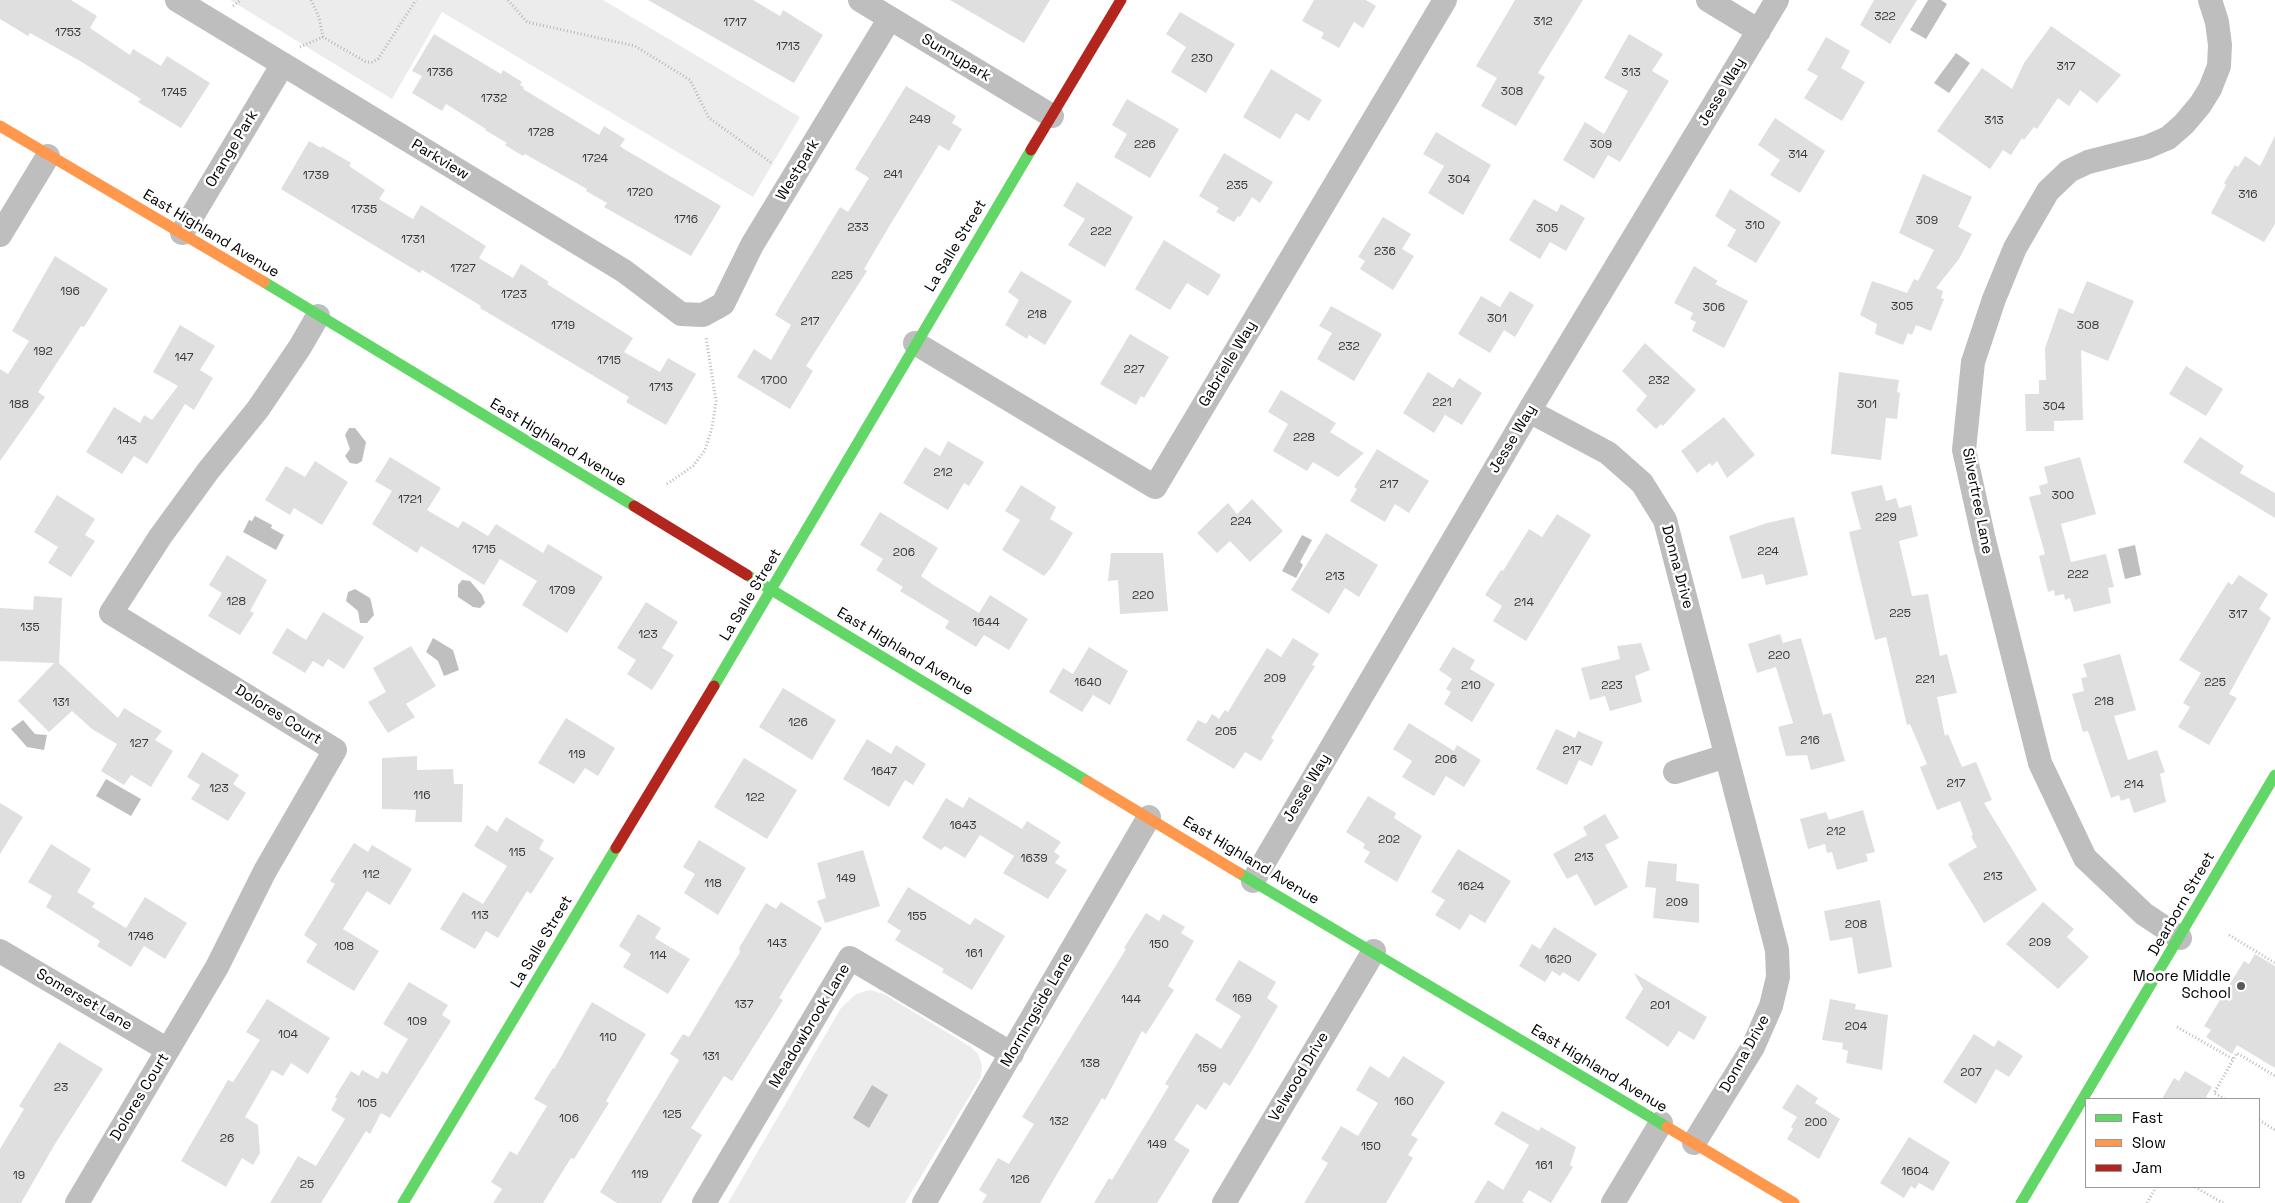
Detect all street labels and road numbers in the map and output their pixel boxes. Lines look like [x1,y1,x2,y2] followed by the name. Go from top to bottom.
[918,30,994,86] street label: Sunnypark
[1695,55,1749,129] street label: Jesse Way
[202,107,262,191] street label: Orange Park
[408,136,472,184] street label: Parkview
[773,136,823,204] street label: Westpark
[140,186,282,282] street label: East Highland Avenue
[921,197,991,295] street label: La Salle Street
[1195,318,1261,410] street label: Gabrielle Way
[487,395,629,491] street label: East Highland Avenue
[1486,402,1540,476] street label: Jesse Way
[1958,446,1996,556] street label: Silvertree Lane
[1657,523,1697,611] street label: Donna Drive
[716,546,786,644] street label: La Salle Street
[834,604,976,700] street label: East Highland Avenue
[231,681,325,749] street label: Dolores Court
[1280,751,1334,825] street label: Jesse Way
[1180,813,1322,909] street label: East Highland Avenue
[2145,849,2219,959] street label: Dearborn Street
[507,893,577,991] street label: La Salle Street
[997,950,1077,1070] street label: Morningside Lane
[766,961,854,1091] street label: Meadowbrook Lane
[33,965,135,1035] street label: Somerset Lane
[1716,1012,1774,1096] street label: Donna Drive
[1528,1021,1670,1117] street label: East Highland Avenue
[1265,1029,1333,1125] street label: Velwood Drive
[107,1050,173,1144] street label: Dolores Court

